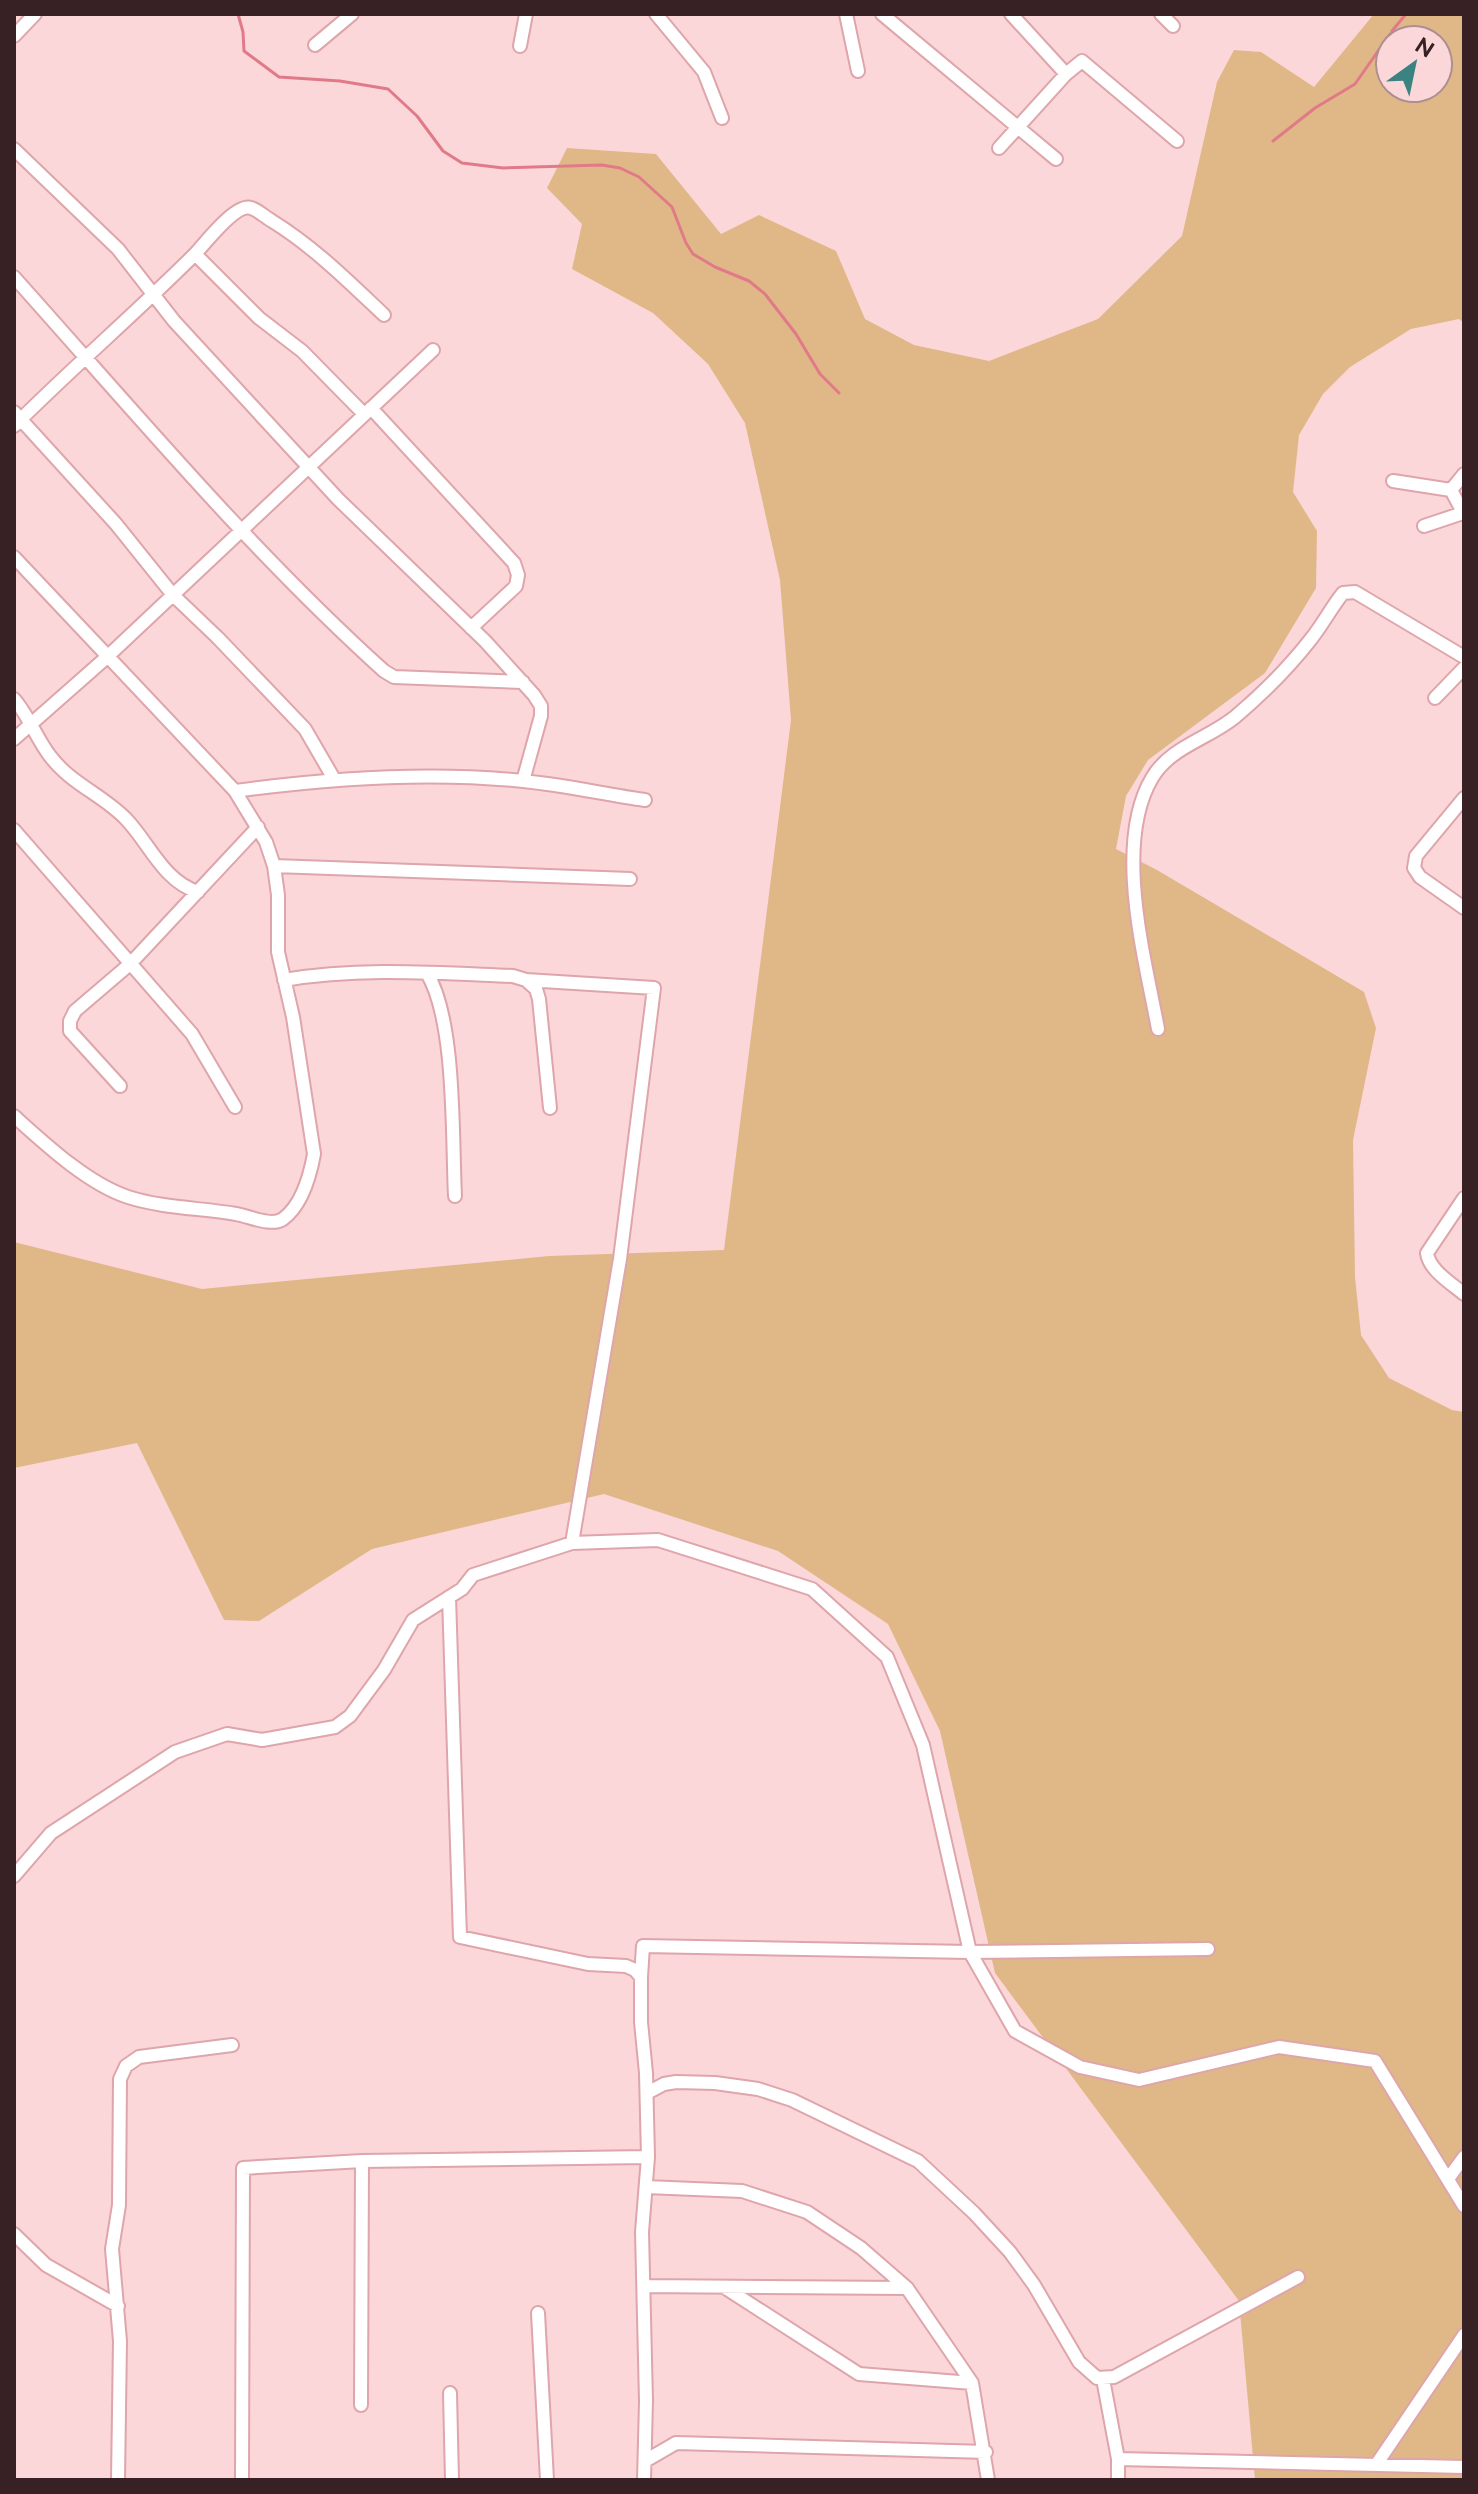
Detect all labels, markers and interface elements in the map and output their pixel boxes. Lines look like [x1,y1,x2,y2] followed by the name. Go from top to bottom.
[1374,24,1454,104] north arrow
[1411,32,1439,63] text: N

